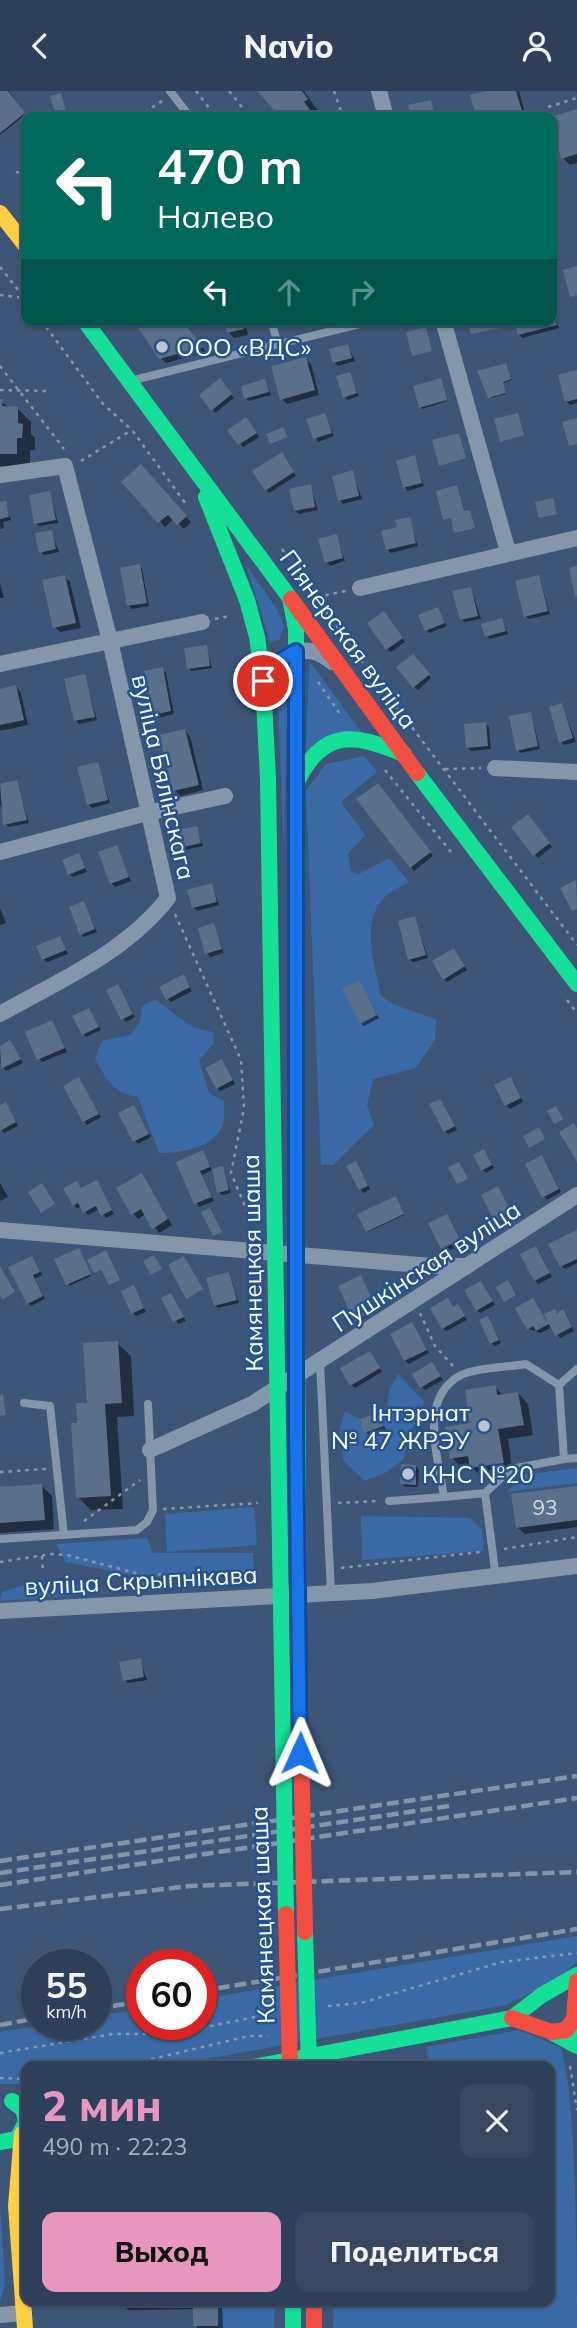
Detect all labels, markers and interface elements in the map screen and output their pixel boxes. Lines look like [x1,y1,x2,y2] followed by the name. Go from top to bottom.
[243,26,334,66] text: Navio
[21,27,59,65] icon: back
[518,27,556,65] icon: person
[157,135,303,196] text: 470 m
[42,140,133,231] icon: left
[157,196,274,236] text: Налево
[197,273,235,311] icon: left
[270,273,308,311] icon: ahead
[343,273,381,311] icon: right
[176,332,312,362] place label: ООО «ВДС»
[154,339,170,355] marker: ООО «ВДС»
[274,544,424,734] street label: Піянерская вуліца
[233,651,293,711] pin
[244,662,282,700] icon: arrive
[126,671,202,883] street label: вуліца Бялінскага
[235,1154,269,1372] street label: Камянецкая шаша
[326,1194,526,1338] street label: Пушкінская вуліца
[331,1397,470,1455] place label: Інтэрнат № 47 ЖРЭУ
[476,1418,492,1434] marker: Інтэрнат № 47 ЖРЭУ
[422,1459,534,1489] place label: КНС №20
[400,1466,416,1482] marker: КНС №20
[532,1494,558,1520] house number: 93
[24,1559,258,1601] street label: вуліца Скрыпнікава
[263,1716,337,1790] position arrow
[243,1806,281,2024] street label: Камянецкая шаша
[126,1949,217,2040] speed limit sign: 60
[45,1963,88,2007] text: 55
[46,2000,87,2023] text: km/h
[42,2079,162,2132] text: 2 мин
[460,2084,534,2158] button: close
[42,2132,187,2161] text: 490 m · 22:23
[42,2212,281,2292] button: Выход
[295,2212,534,2292] button: Поделиться

